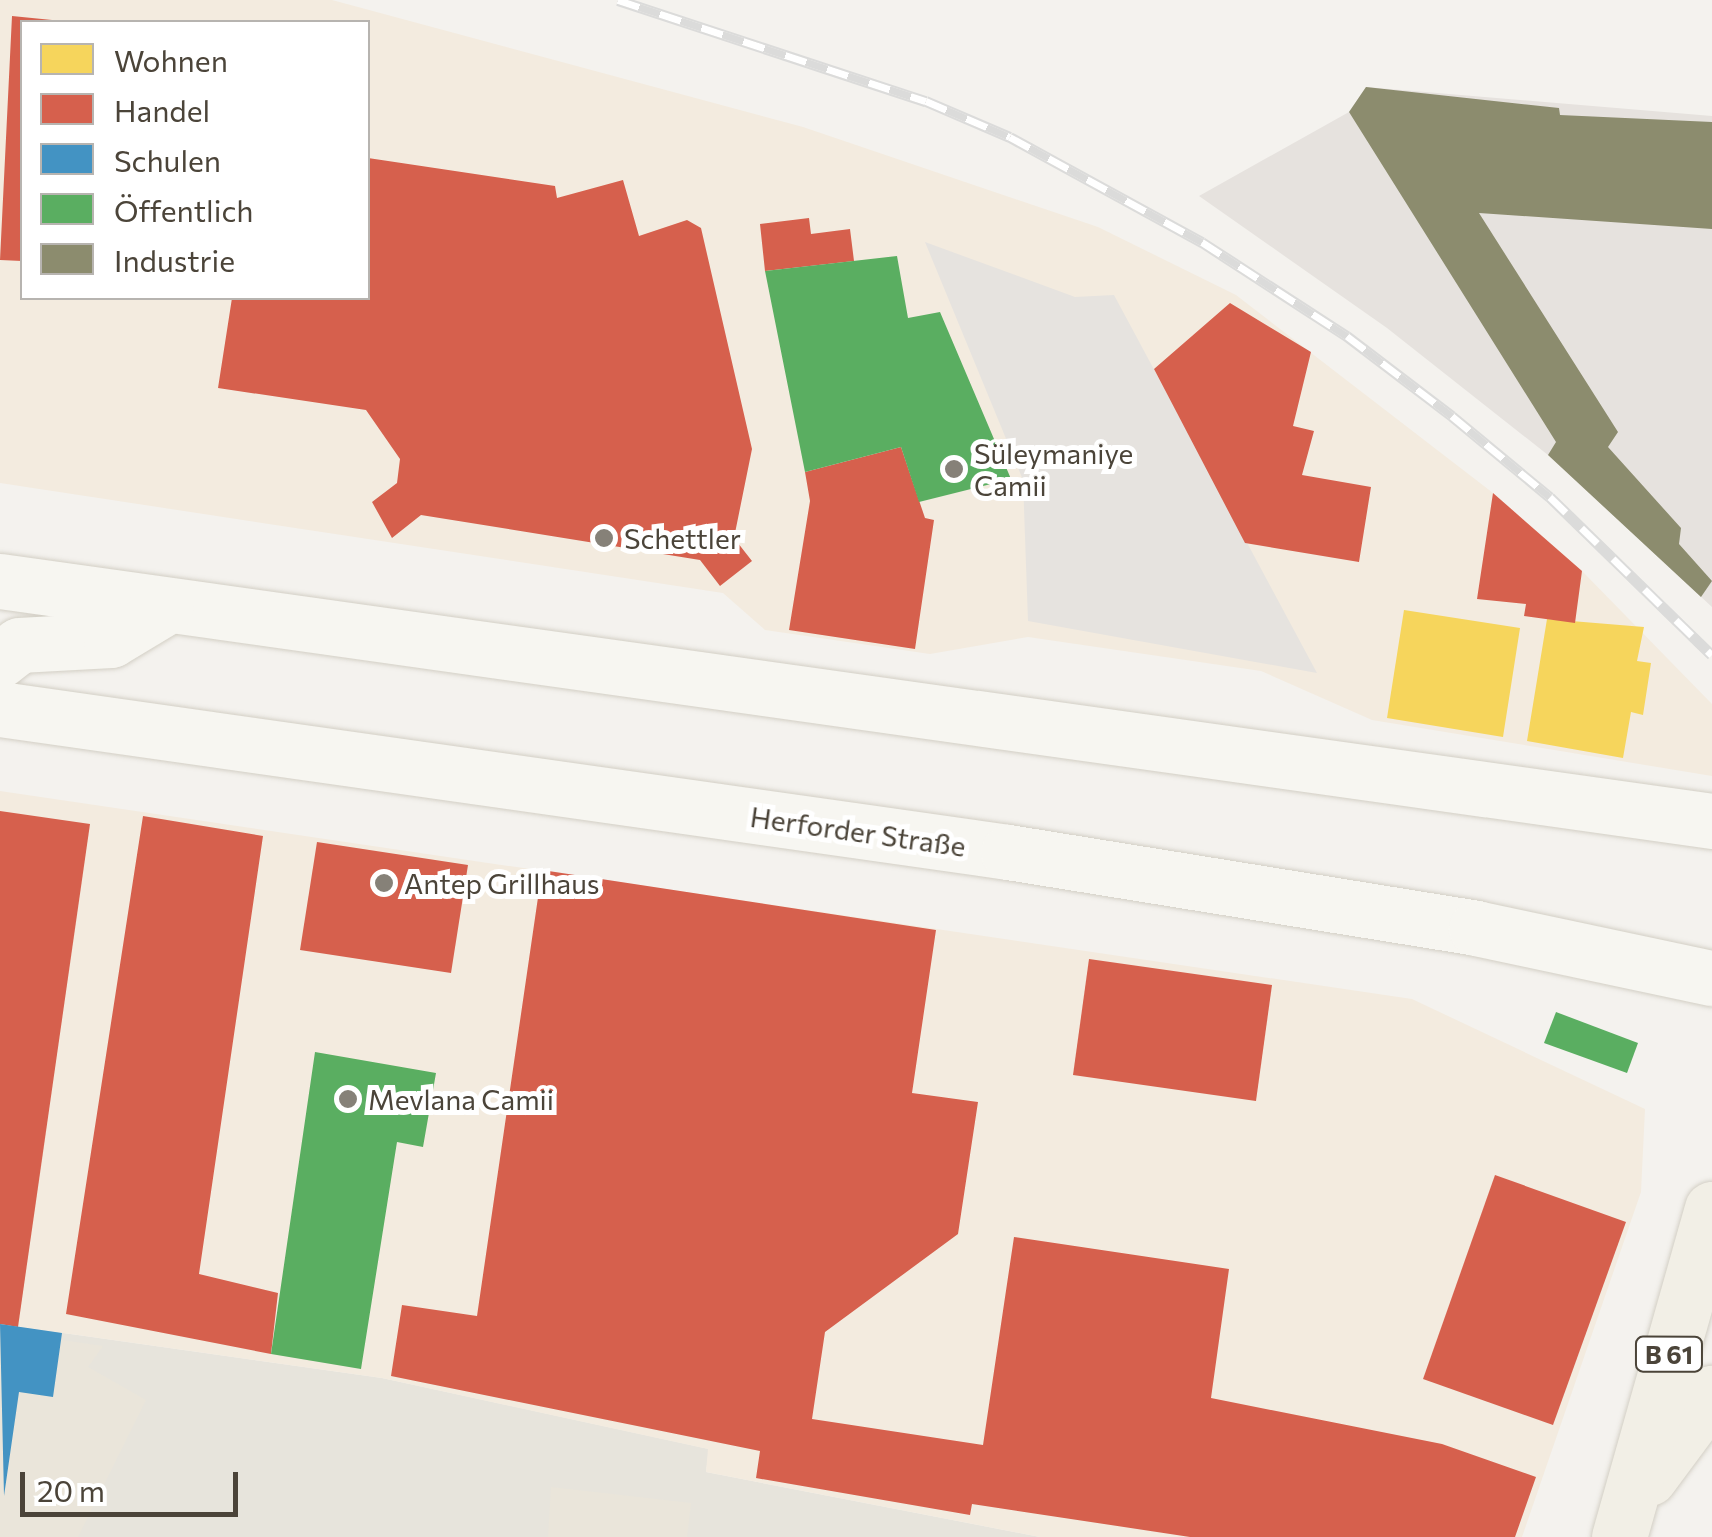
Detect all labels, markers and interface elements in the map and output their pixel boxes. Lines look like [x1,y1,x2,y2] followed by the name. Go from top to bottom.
[20,20,370,300] legend
[114,41,228,78] text: Wohnen
[114,91,210,128] text: Handel
[114,141,221,178] text: Schulen
[114,191,253,228] text: Öffentlich
[114,241,235,278] text: Industrie
[974,436,1133,502] place label: Süleymaniye Camii
[943,458,965,480] marker: Süleymaniye Camii
[624,521,741,555] place label: Schettler
[593,527,615,549] marker: Schettler
[748,799,968,863] street label: Herforder Straße
[404,866,600,900] place label: Antep Grillhaus
[373,872,395,894] marker: Antep Grillhaus
[368,1082,554,1116] place label: Mevlana Camii
[337,1088,359,1110] marker: Mevlana Camii
[1634,1334,1704,1374] road number: B 61
[25,1452,242,1514] scale bar
[37,1471,105,1508] text: 20 m

